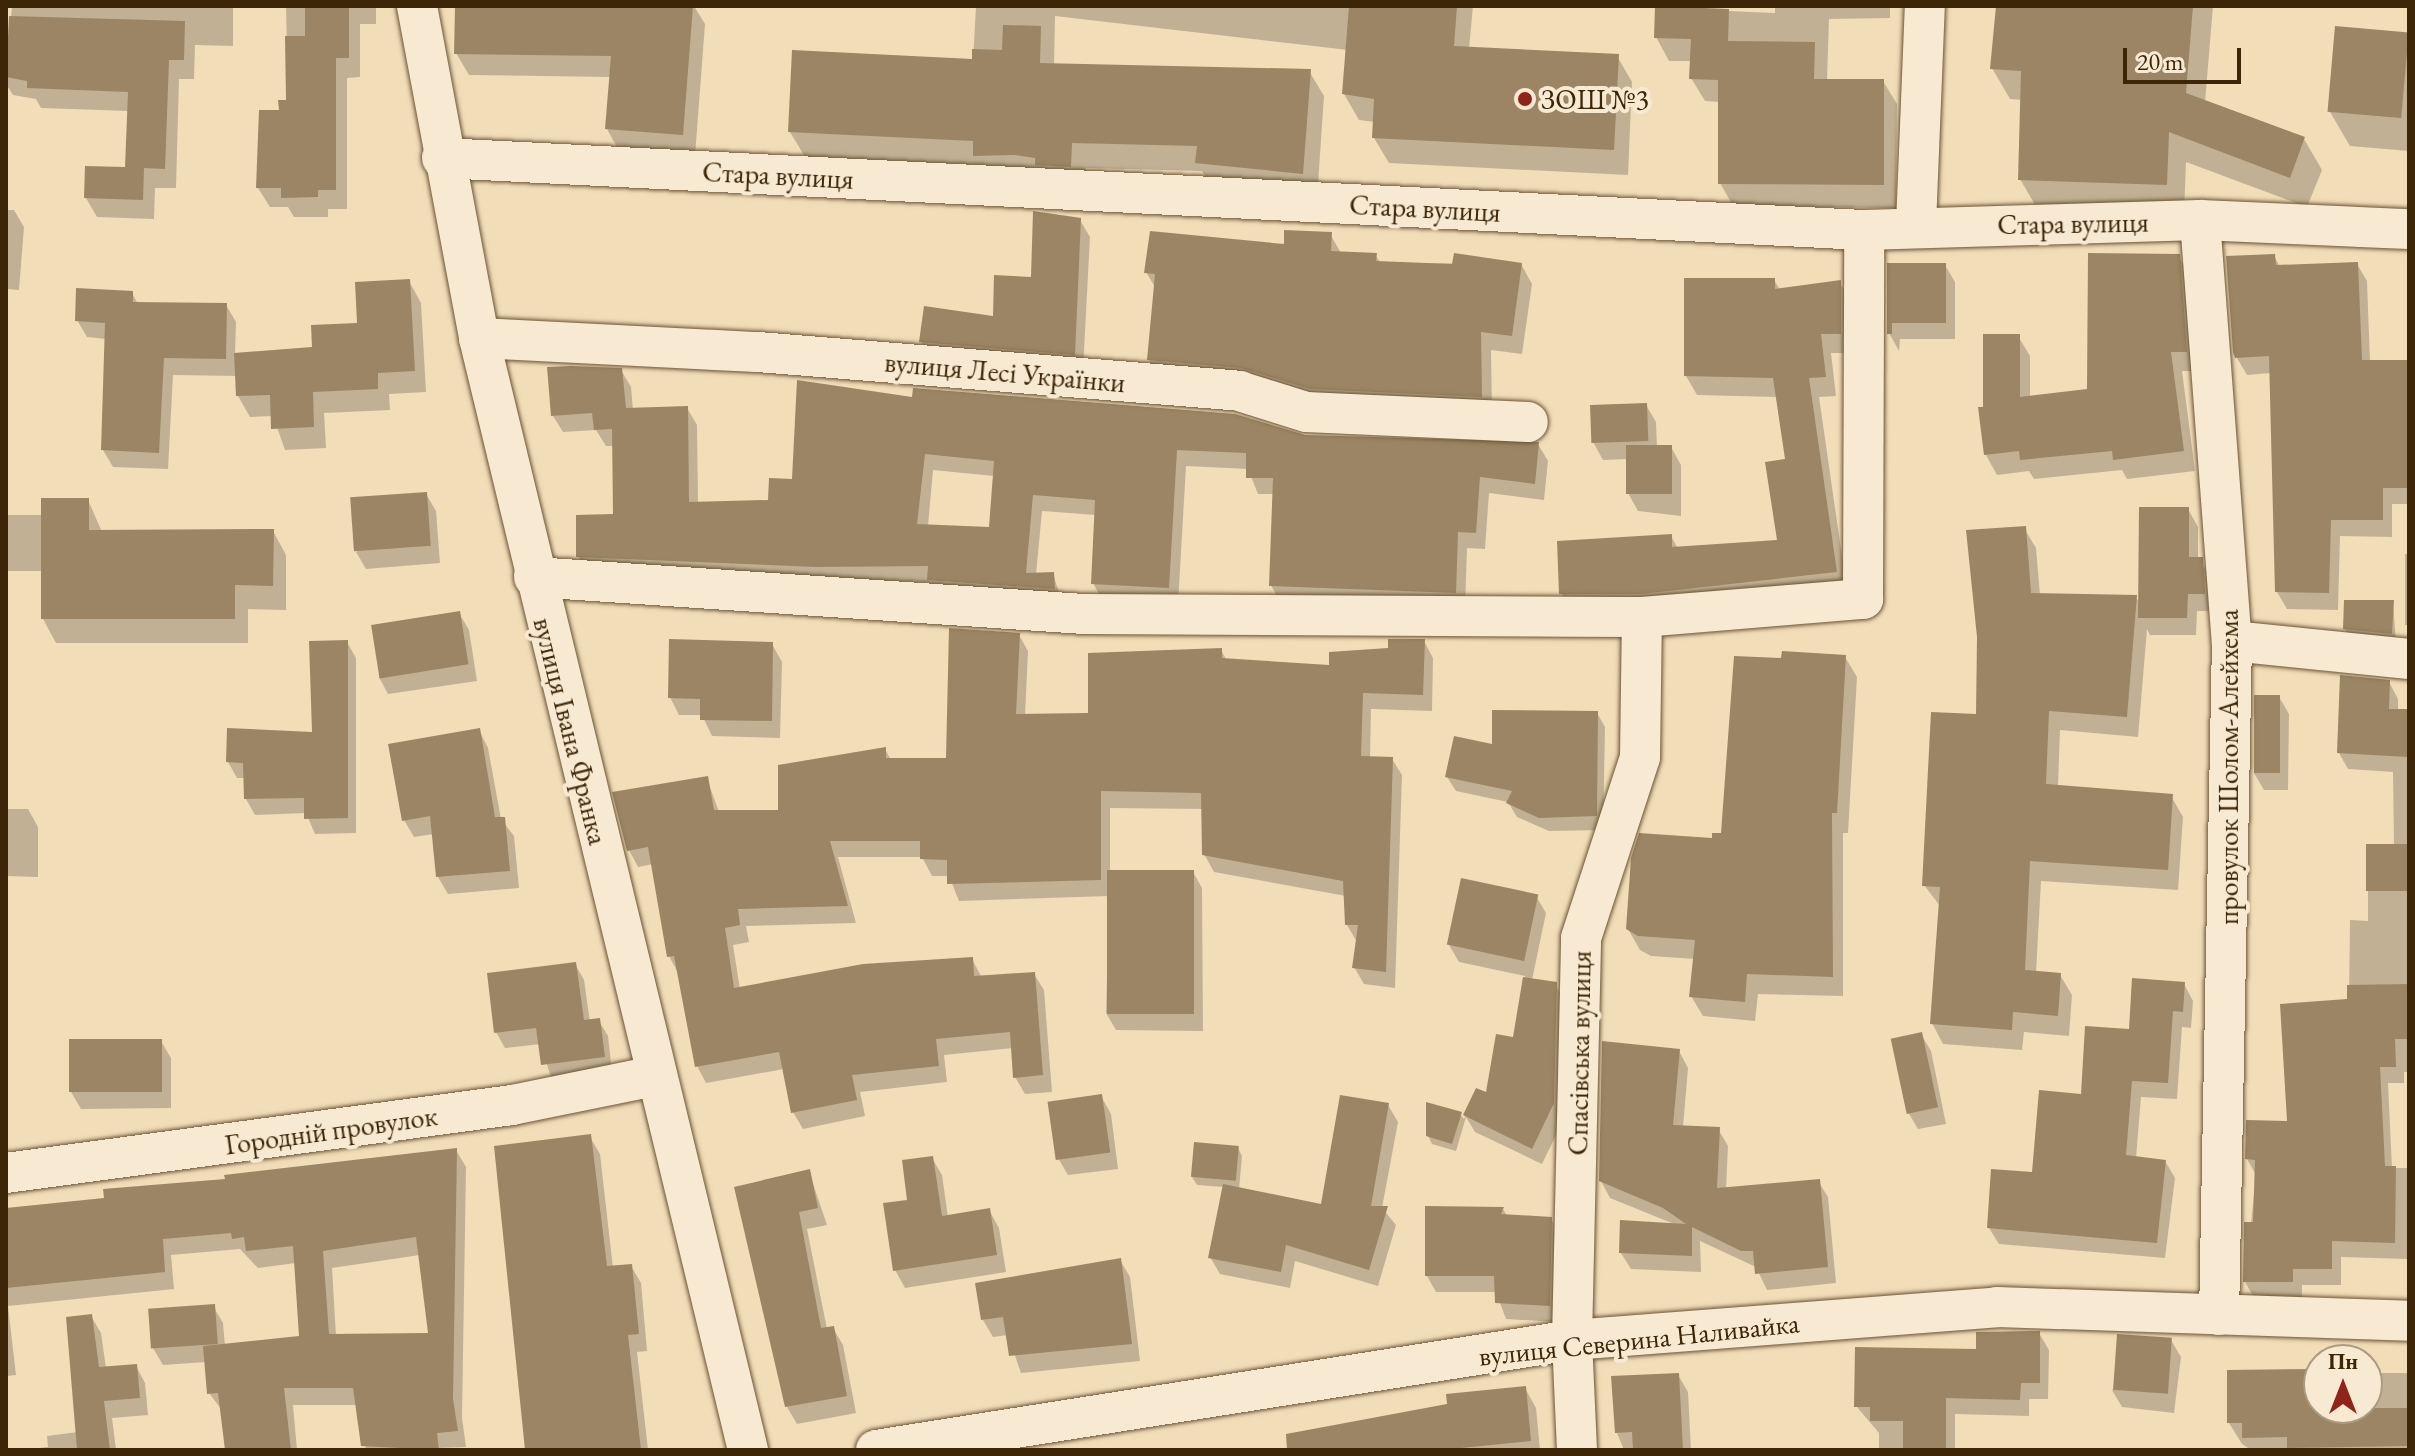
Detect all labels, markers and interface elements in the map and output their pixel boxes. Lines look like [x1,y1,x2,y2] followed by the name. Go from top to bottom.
[2127,32,2245,82] scale bar
[2137,46,2184,77] text: 20 m
[1541,82,1649,116] place label: ЗОШ №3
[1516,90,1534,108] marker: ЗОШ №3
[701,154,855,196] street label: Стара вулиця
[1348,187,1502,229] street label: Стара вулиця
[1997,205,2149,241] street label: Стара вулиця
[883,345,1127,399] street label: вулиця Лесі Українки
[2211,609,2245,925] street label: провулок Шолом-Алейхема
[527,614,615,848] street label: вулиця Івана Франка
[1560,950,1598,1156] street label: Спасівська вулиця
[223,1098,439,1162] street label: Городній провулок
[1477,1305,1801,1373] street label: вулиця Северина Наливайка
[2303,1344,2383,1424] north arrow
[2328,1347,2358,1376] text: Пн

